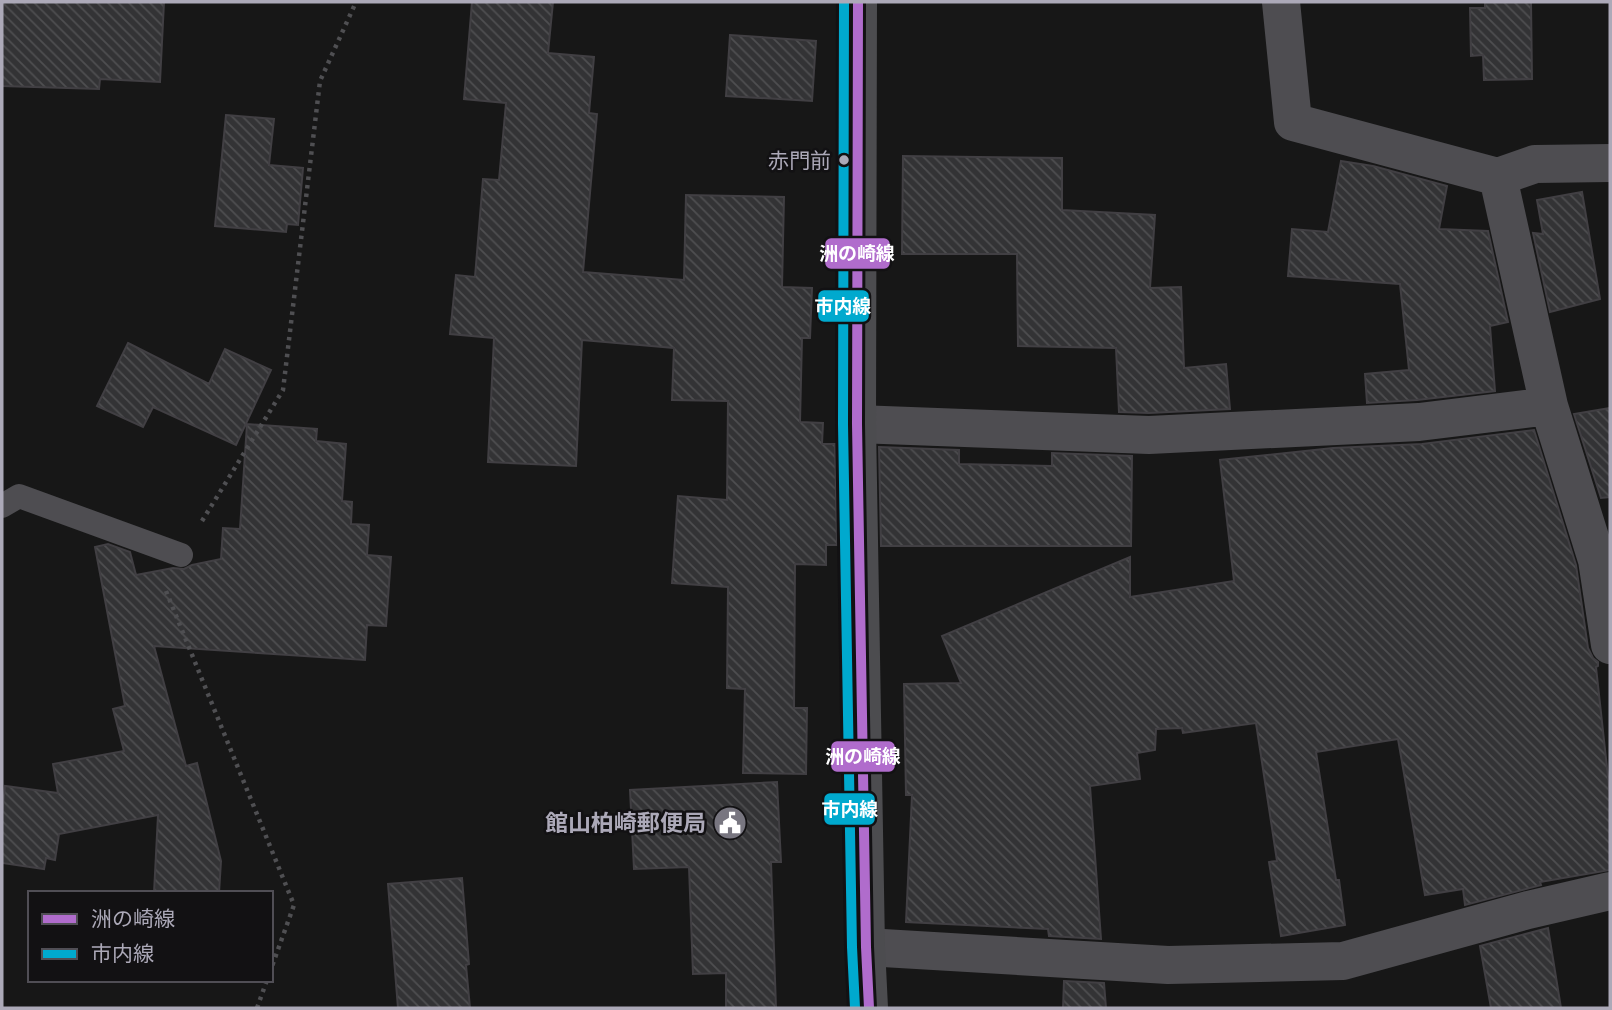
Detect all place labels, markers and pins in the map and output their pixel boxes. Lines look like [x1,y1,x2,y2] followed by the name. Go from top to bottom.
[768,146,831,174] place label: 赤門前
[837,153,851,167] marker: 赤門前
[711,804,749,842] public building icon: 館山柏崎郵便局
[545,806,706,838] place label: 館山柏崎郵便局

